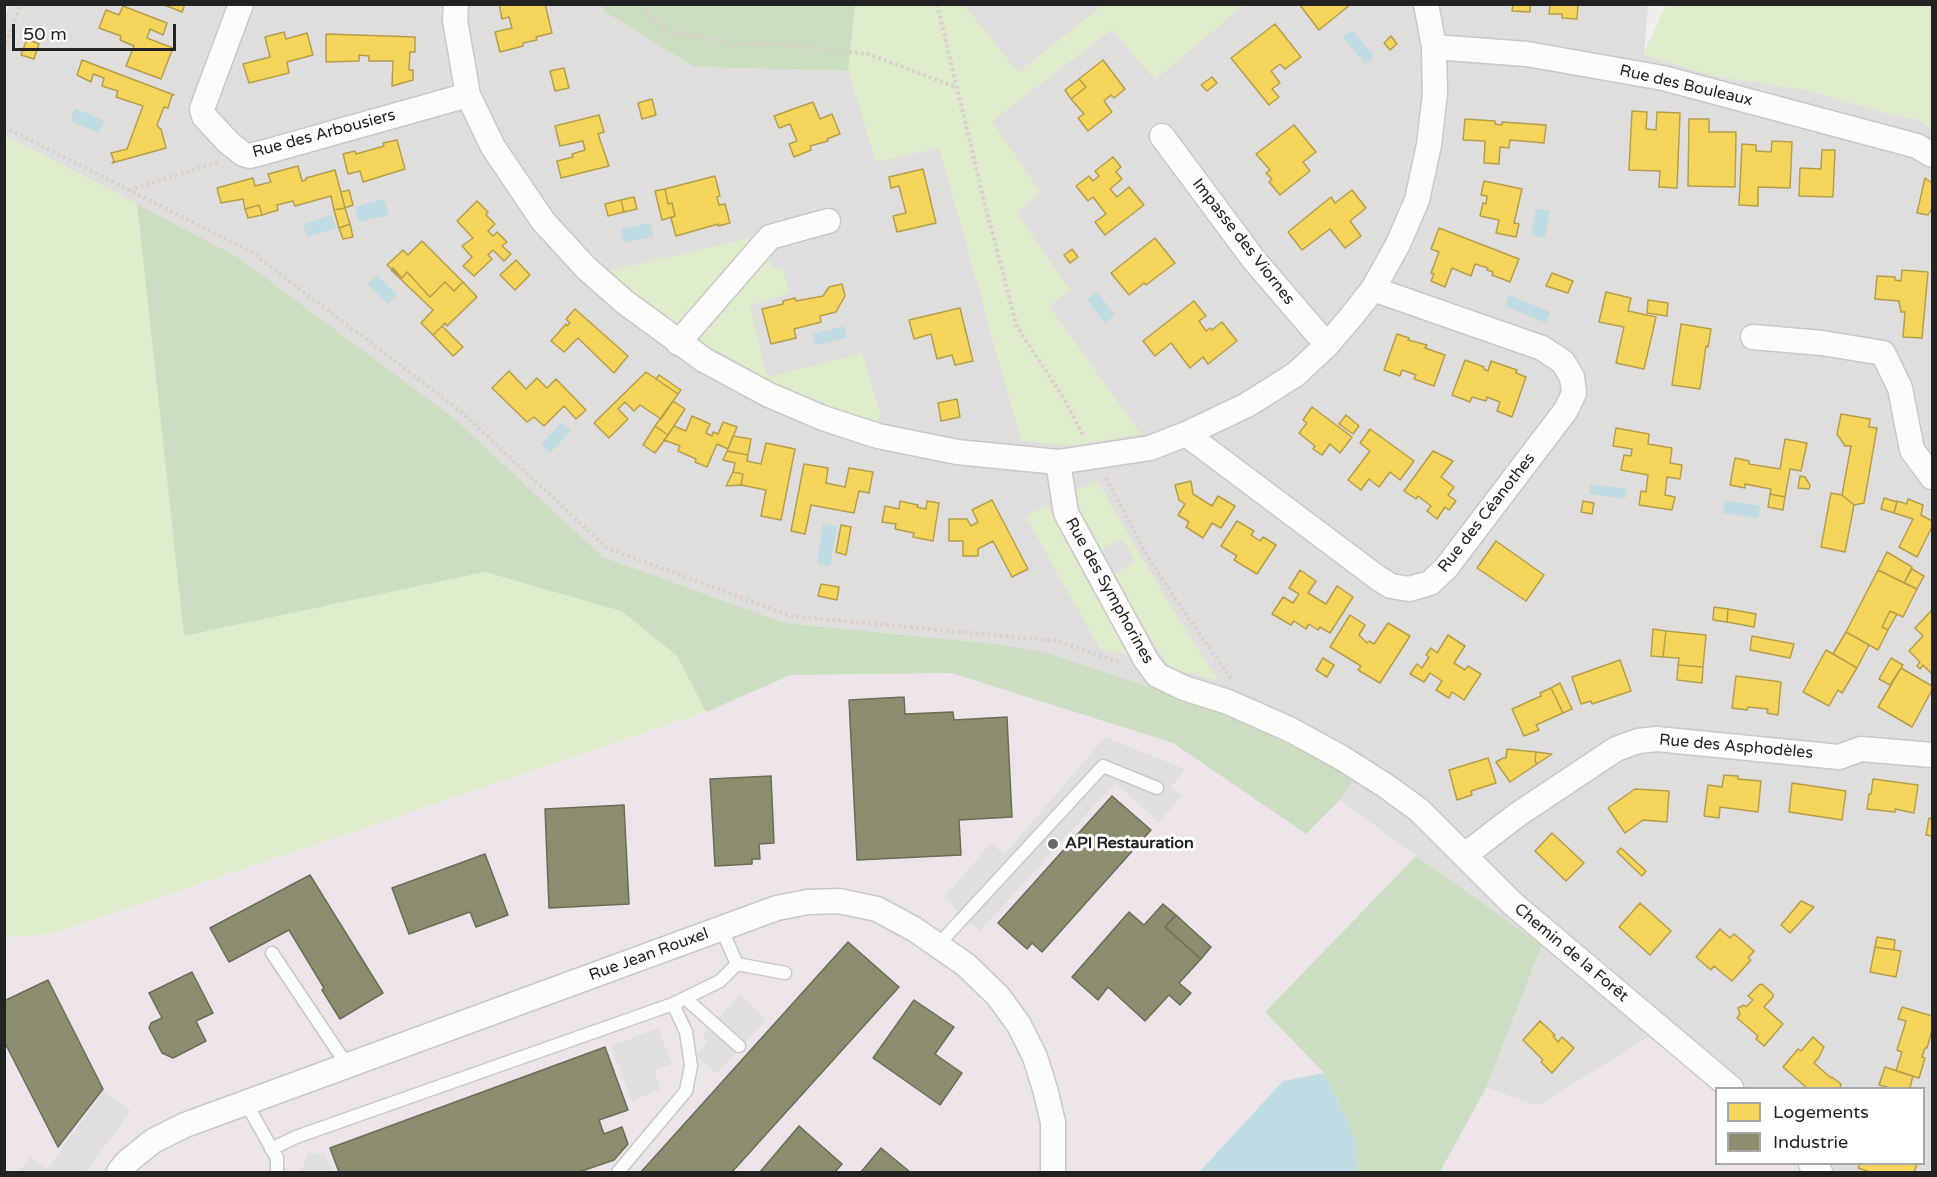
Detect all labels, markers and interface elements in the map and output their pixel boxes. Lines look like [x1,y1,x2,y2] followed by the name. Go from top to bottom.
[15,12,178,50] scale bar
[23,23,67,45] text: 50 m
[1618,61,1754,111] street label: Rue des Bouleaux
[250,106,398,162] street label: Rue des Arbousiers
[1188,175,1298,309] street label: Impasse des Viornes
[1434,449,1540,577] street label: Rue des Céanothes
[1061,515,1157,667] street label: Rue des Symphorines
[1658,731,1814,763] street label: Rue des Asphodèles
[1065,834,1194,854] place label: API Restauration
[1046,837,1060,851] marker: API Restauration
[1510,900,1632,1006] street label: Chemin de la Forêt
[587,924,711,986] street label: Rue Jean Rouxel
[1715,1087,1925,1165] legend
[1773,1101,1869,1123] text: Logements
[1773,1131,1848,1153] text: Industrie

